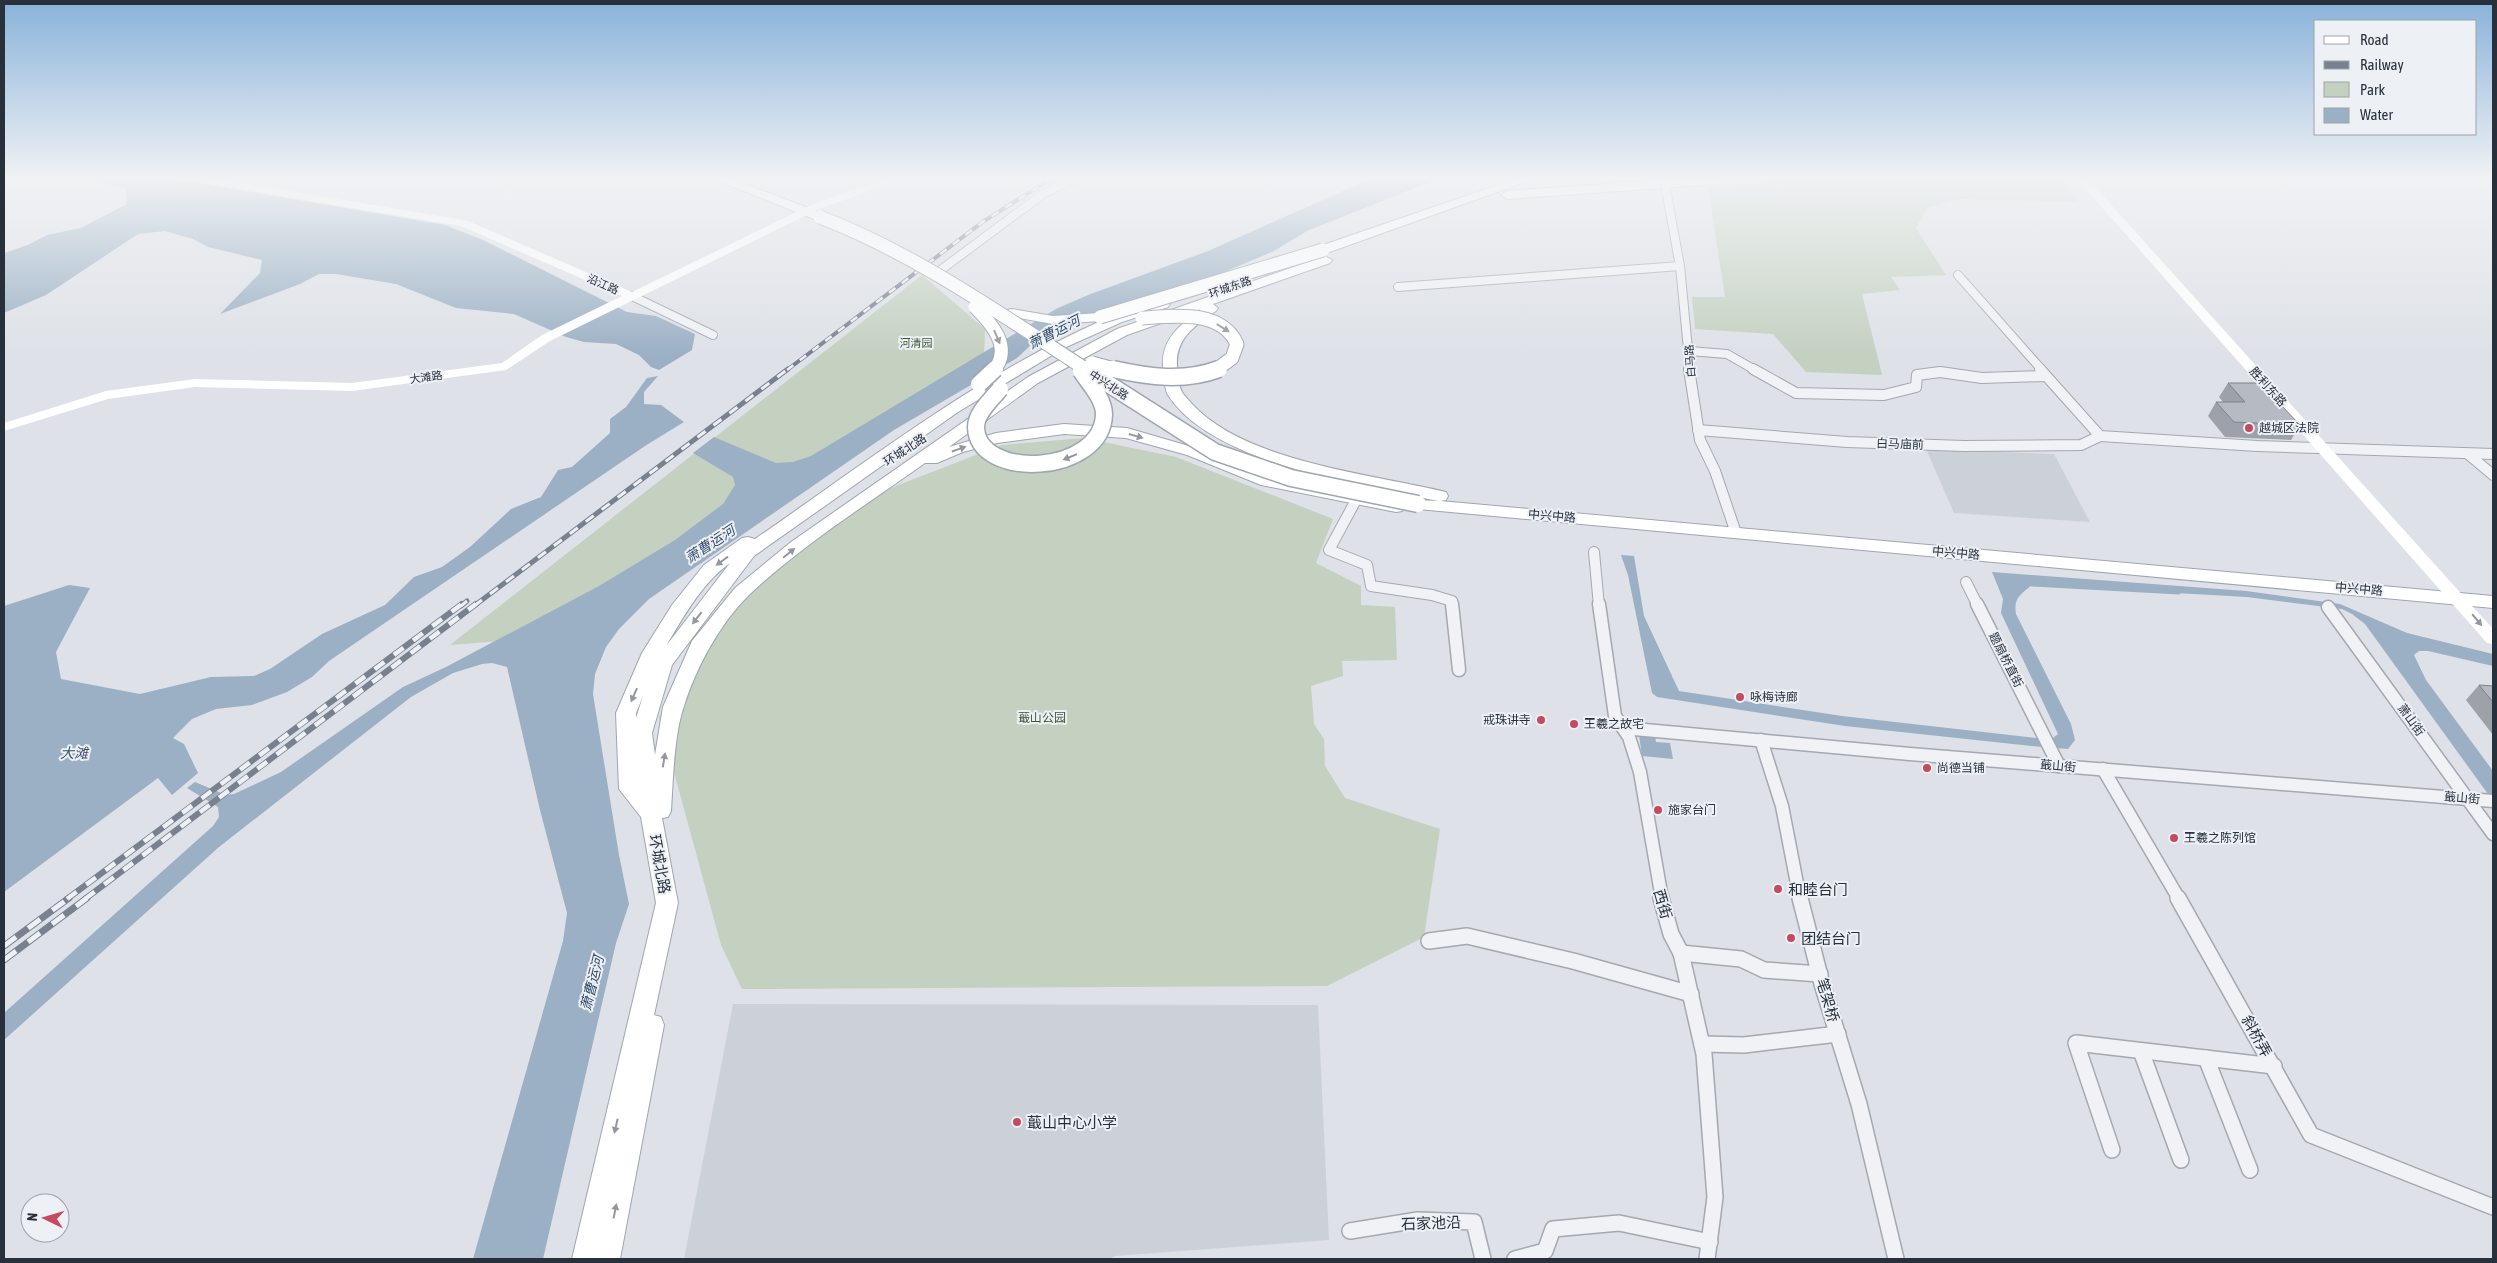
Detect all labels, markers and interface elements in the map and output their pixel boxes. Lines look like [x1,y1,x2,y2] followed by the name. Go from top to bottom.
[2314,20,2477,135] legend
[2360,31,2389,48] text: Road
[2360,56,2404,73] text: Railway
[2360,81,2385,98] text: Park
[2360,106,2393,123] text: Water
[585,272,621,296] street label: 沿江路
[1207,274,1253,300] street label: 环城东路
[1025,311,1085,352] water label: 萧曹运河
[1216,324,1230,333] one-way arrow
[994,330,1002,344] one-way arrow
[900,337,933,349] park label: 河清园
[1683,344,1697,378] street label: 白马路
[2247,364,2289,410] street label: 胜利东路
[1087,368,1131,402] street label: 中兴北路
[409,369,443,385] street label: 大滩路
[2259,421,2319,435] place label: 越城区法院
[2243,422,2255,434] marker: 越城区法院
[881,431,929,469] street label: 环城北路
[1129,432,1144,440] one-way arrow
[1876,436,1924,452] street label: 白马庙前
[952,445,967,452] one-way arrow
[1062,453,1077,461] one-way arrow
[1527,507,1577,525] street label: 中兴中路
[682,520,740,566] water label: 萧曹运河
[1931,544,1981,562] street label: 中兴中路
[782,548,795,559] one-way arrow
[715,556,729,566] one-way arrow
[2334,580,2384,598] street label: 中兴中路
[691,612,702,625] one-way arrow
[2471,613,2482,626] one-way arrow
[1986,630,2026,690] street label: 题扇桥直街
[629,688,637,702] one-way arrow
[1750,690,1798,704] place label: 咏梅诗廊
[1734,691,1746,703] marker: 咏梅诗廊
[2395,701,2427,739] street label: 萧山街
[1018,711,1066,725] park label: 蕺山公园
[1483,713,1531,727] place label: 戒珠讲寺
[1535,714,1547,726] marker: 戒珠讲寺
[1584,717,1644,731] place label: 王羲之故宅
[1568,718,1580,730] marker: 王羲之故宅
[60,745,90,761] water label: 大滩
[661,752,669,768] one-way arrow
[2039,757,2077,775] street label: 蕺山街
[1937,761,1985,775] place label: 尚德当铺
[1921,762,1933,774] marker: 尚德当铺
[2443,789,2481,807] street label: 蕺山街
[1668,803,1716,817] place label: 施家台门
[1652,804,1664,816] marker: 施家台门
[2184,831,2256,845] place label: 王羲之陈列馆
[2168,832,2180,844] marker: 王羲之陈列馆
[646,833,674,895] street label: 环城北路
[1788,881,1848,898] place label: 和睦台门
[1772,883,1784,895] marker: 和睦台门
[1651,887,1675,921] street label: 西街
[1801,930,1861,947] place label: 团结台门
[1785,932,1797,944] marker: 团结台门
[577,951,607,1012] water label: 萧曹运河
[1814,976,1842,1024] street label: 笔架桥
[2239,1012,2275,1060] street label: 斜桥弄
[1027,1114,1117,1131] place label: 蕺山中心小学
[1011,1116,1023,1128] marker: 蕺山中心小学
[612,1119,620,1134] one-way arrow
[20,1193,70,1243] north arrow
[612,1203,620,1219] one-way arrow
[24,1212,40,1222] text: N
[1401,1213,1461,1233] street label: 石家池沿

